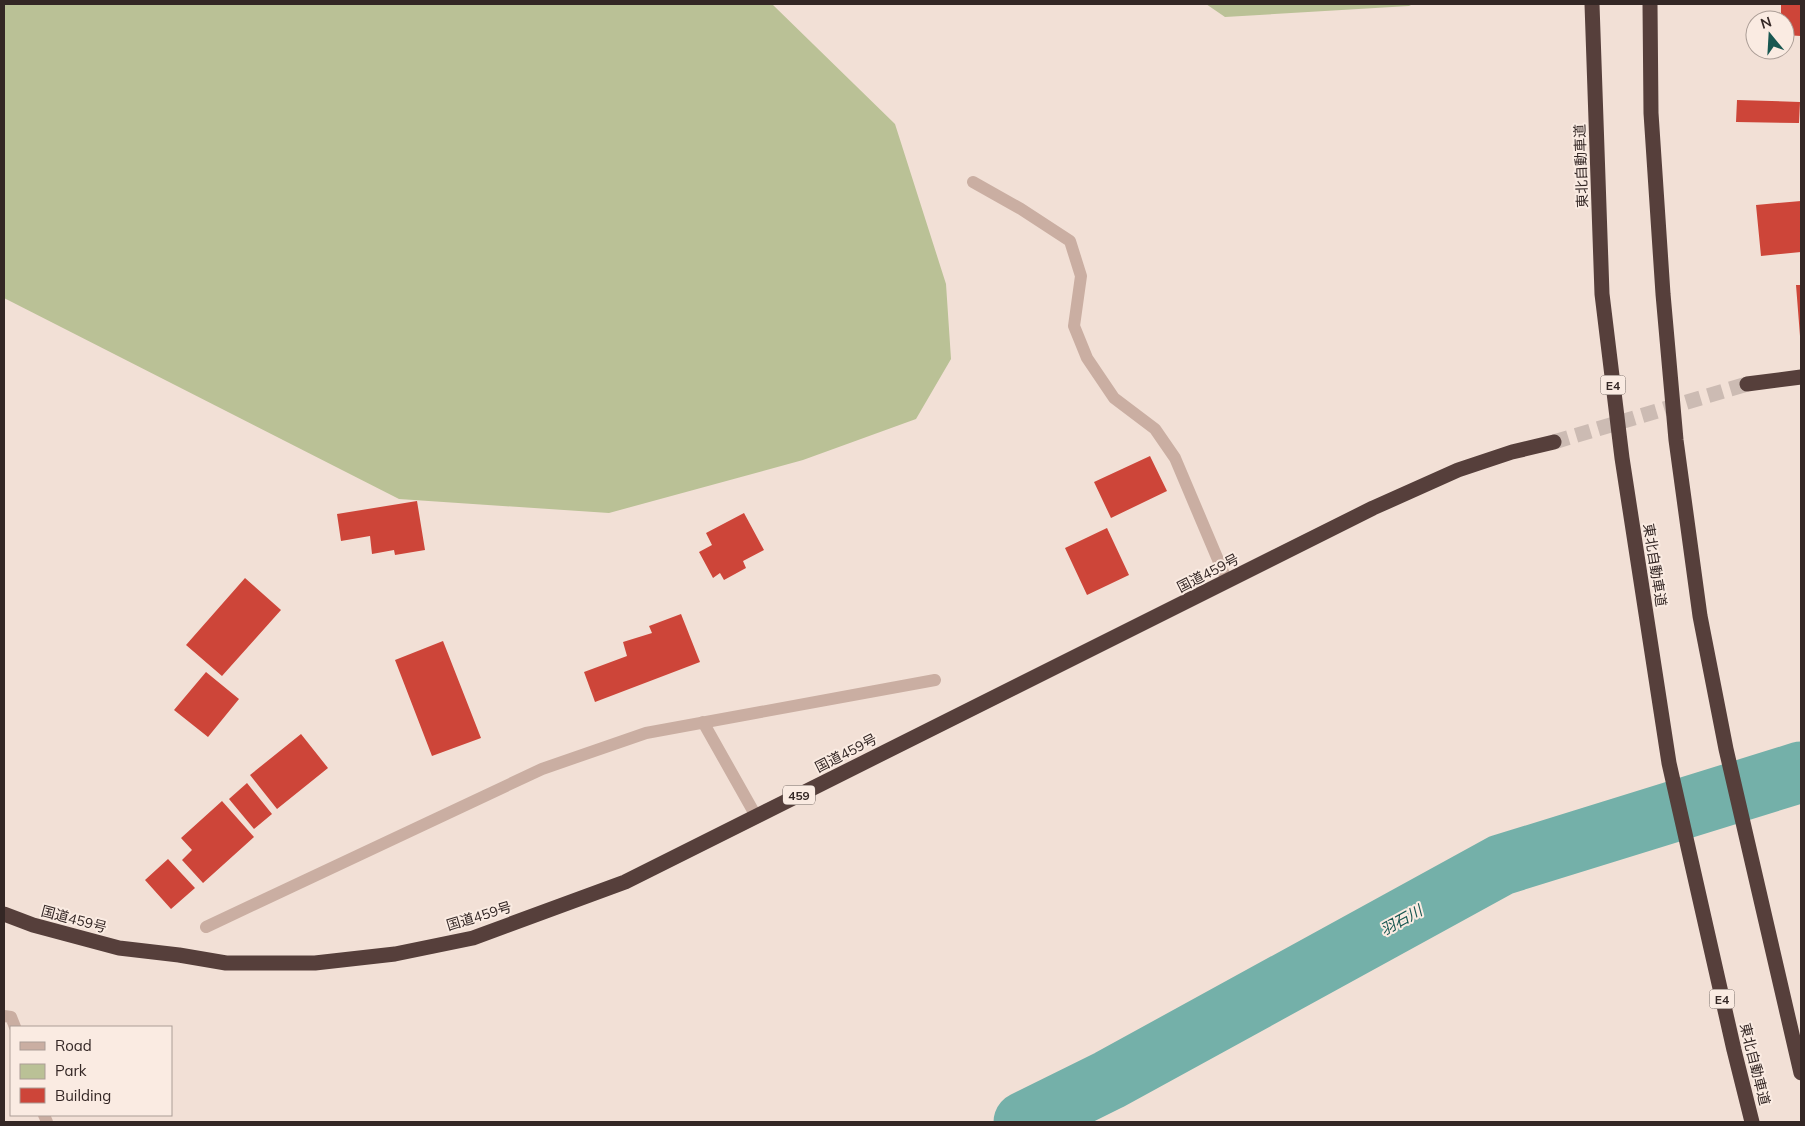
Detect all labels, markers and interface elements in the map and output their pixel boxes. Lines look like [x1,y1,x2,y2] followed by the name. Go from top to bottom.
[1745,10,1795,60] north arrow
[1758,12,1774,33] text: N
[1571,124,1591,208] street label: 東北自動車道
[1600,376,1626,394] road number: E4
[1640,522,1670,608] street label: 東北自動車道
[1174,550,1242,596] street label: 国道459号
[812,730,880,776] street label: 国道459号
[783,786,815,804] road number: 459
[444,898,514,934] street label: 国道459号
[1377,900,1427,939] water label: 羽石川
[39,902,109,936] street label: 国道459号
[1710,990,1734,1009] road number: E4
[1736,1021,1774,1107] street label: 東北自動車道
[10,1026,172,1116] legend
[55,1036,92,1055] text: Road
[55,1061,87,1080] text: Park
[55,1086,111,1105] text: Building

